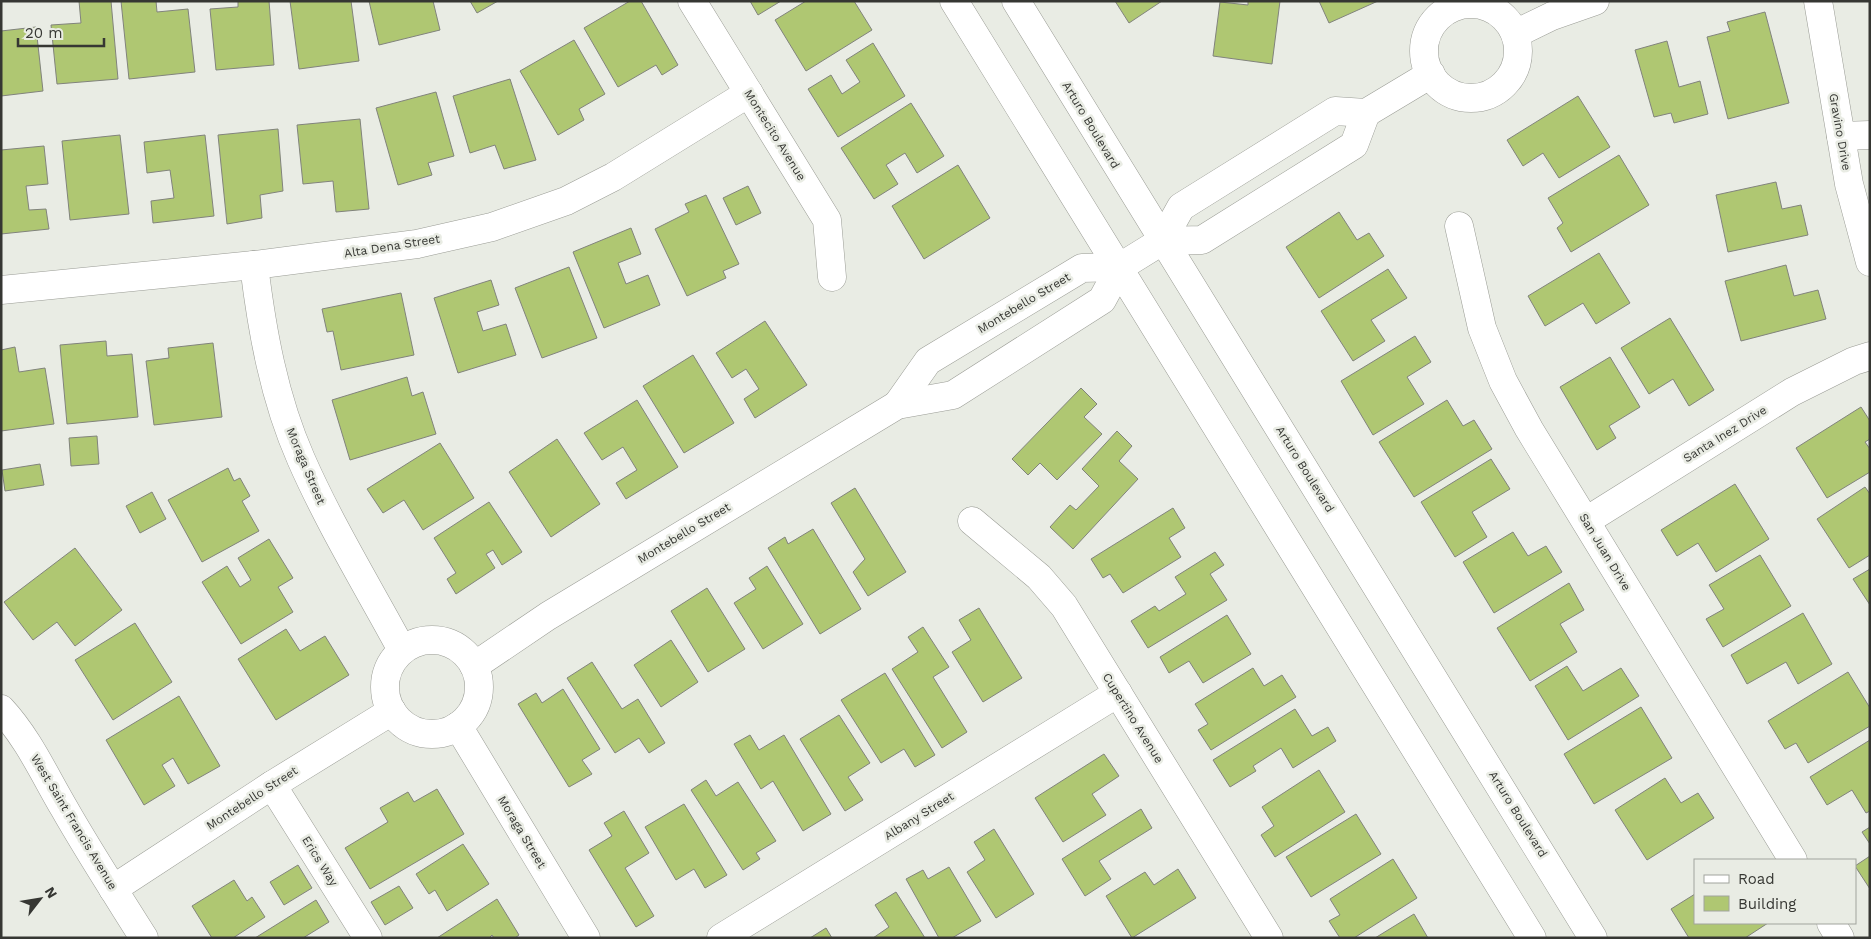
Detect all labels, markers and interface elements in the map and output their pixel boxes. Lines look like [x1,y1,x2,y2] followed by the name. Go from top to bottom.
[18,15,104,47] scale bar
[25,24,63,42] text: 20 m
[1060,79,1122,171] street label: Arturo Boulevard
[741,87,809,183] street label: Montecito Avenue
[1826,92,1854,172] street label: Gravino Drive
[343,232,441,260] street label: Alta Dena Street
[975,270,1073,336] street label: Montebello Street
[1681,403,1769,465] street label: Santa Inez Drive
[1273,423,1337,515] street label: Arturo Boulevard
[284,426,328,506] street label: Moraga Street
[635,500,733,566] street label: Montebello Street
[1576,511,1634,593] street label: San Juan Drive
[1100,670,1166,766] street label: Cupertino Avenue
[28,752,120,892] street label: West Saint Francis Avenue
[204,763,300,833] street label: Montebello Street
[1486,768,1550,860] street label: Arturo Boulevard
[882,789,956,843] street label: Albany Street
[495,793,549,871] street label: Moraga Street
[299,833,341,889] street label: Erics Way
[1694,859,1856,924] legend
[1738,870,1775,888] text: Road
[15,874,65,924] north arrow
[42,884,61,901] text: N
[1738,895,1796,913] text: Building

